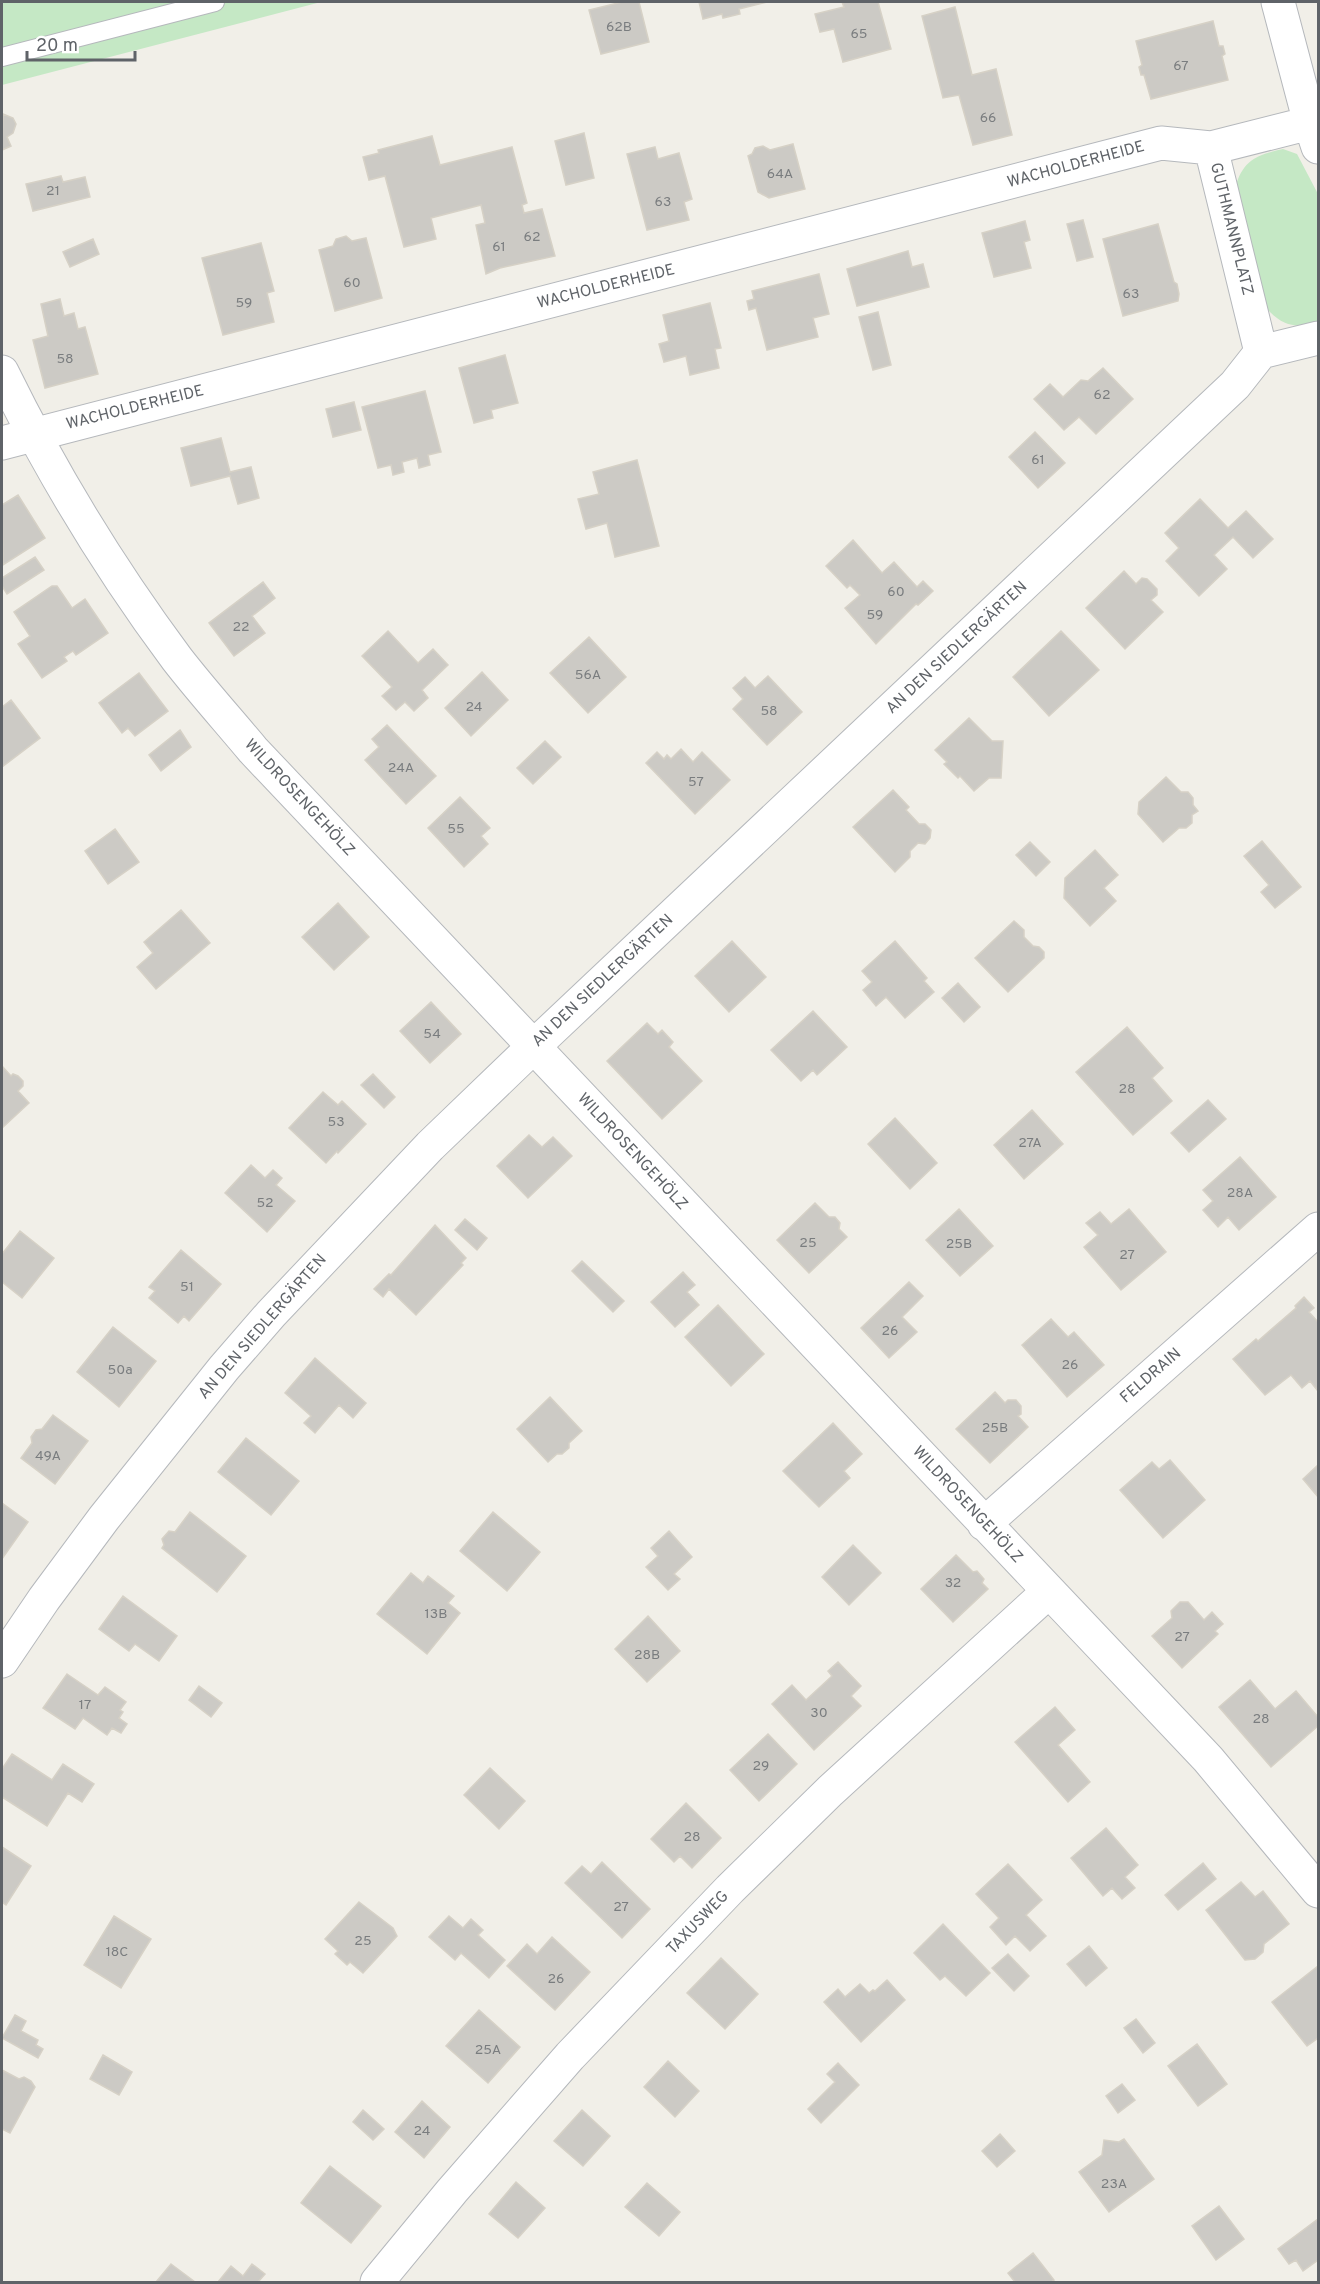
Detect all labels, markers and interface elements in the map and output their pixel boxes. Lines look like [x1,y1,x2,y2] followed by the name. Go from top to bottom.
[606,19,632,36] house number: 62B
[27,24,135,62] scale bar
[850,26,868,43] house number: 65
[36,35,78,58] text: 20 m
[1173,58,1189,75] house number: 67
[980,110,996,127] house number: 66
[1005,137,1147,193] street label: WACHOLDERHEIDE
[1205,161,1257,297] street label: GUTHMANNPLATZ
[767,166,793,183] house number: 64A
[46,183,60,200] house number: 21
[655,194,671,211] house number: 63
[524,229,540,246] house number: 62
[492,239,506,256] house number: 61
[535,260,677,314] street label: WACHOLDERHEIDE
[343,275,361,292] house number: 60
[1123,286,1139,303] house number: 63
[236,295,252,312] house number: 59
[56,351,74,368] house number: 58
[64,381,206,435] street label: WACHOLDERHEIDE
[1094,387,1110,404] house number: 62
[1031,452,1045,469] house number: 61
[881,577,1032,719] street label: AN DEN SIEDLERGÄRTEN
[887,584,905,601] house number: 60
[867,607,883,624] house number: 59
[232,619,250,636] house number: 22
[575,667,601,684] house number: 56A
[465,699,483,716] house number: 24
[760,703,778,720] house number: 58
[239,734,360,861] street label: WILDROSENGEHÖLZ
[388,760,414,777] house number: 24A
[688,774,704,791] house number: 57
[447,821,465,838] house number: 55
[527,910,678,1052] street label: AN DEN SIEDLERGÄRTEN
[423,1026,441,1043] house number: 54
[1118,1081,1136,1098] house number: 28
[572,1088,693,1215] street label: WILDROSENGEHÖLZ
[327,1114,345,1131] house number: 53
[1018,1135,1042,1152] house number: 27A
[1227,1185,1253,1202] house number: 28A
[256,1195,274,1212] house number: 52
[799,1235,817,1252] house number: 25
[946,1236,972,1253] house number: 25B
[1119,1247,1135,1264] house number: 27
[194,1250,332,1404] street label: AN DEN SIEDLERGÄRTEN
[180,1279,194,1296] house number: 51
[882,1323,898,1340] house number: 26
[1116,1344,1186,1408] street label: FELDRAIN
[1062,1357,1078,1374] house number: 26
[107,1362,133,1379] house number: 50a
[982,1420,1008,1437] house number: 25B
[907,1441,1028,1568] street label: WILDROSENGEHÖLZ
[35,1448,61,1465] house number: 49A
[945,1575,961,1592] house number: 32
[425,1606,447,1623] house number: 13B
[1174,1629,1190,1646] house number: 27
[634,1647,660,1664] house number: 28B
[79,1697,91,1714] house number: 17
[810,1705,828,1722] house number: 30
[1252,1711,1270,1728] house number: 28
[753,1758,769,1775] house number: 29
[683,1829,701,1846] house number: 28
[663,1887,733,1959] street label: TAXUSWEG
[613,1899,629,1916] house number: 27
[354,1933,372,1950] house number: 25
[106,1944,128,1961] house number: 18C
[548,1971,564,1988] house number: 26
[475,2042,501,2059] house number: 25A
[413,2123,431,2140] house number: 24
[1101,2176,1127,2193] house number: 23A

